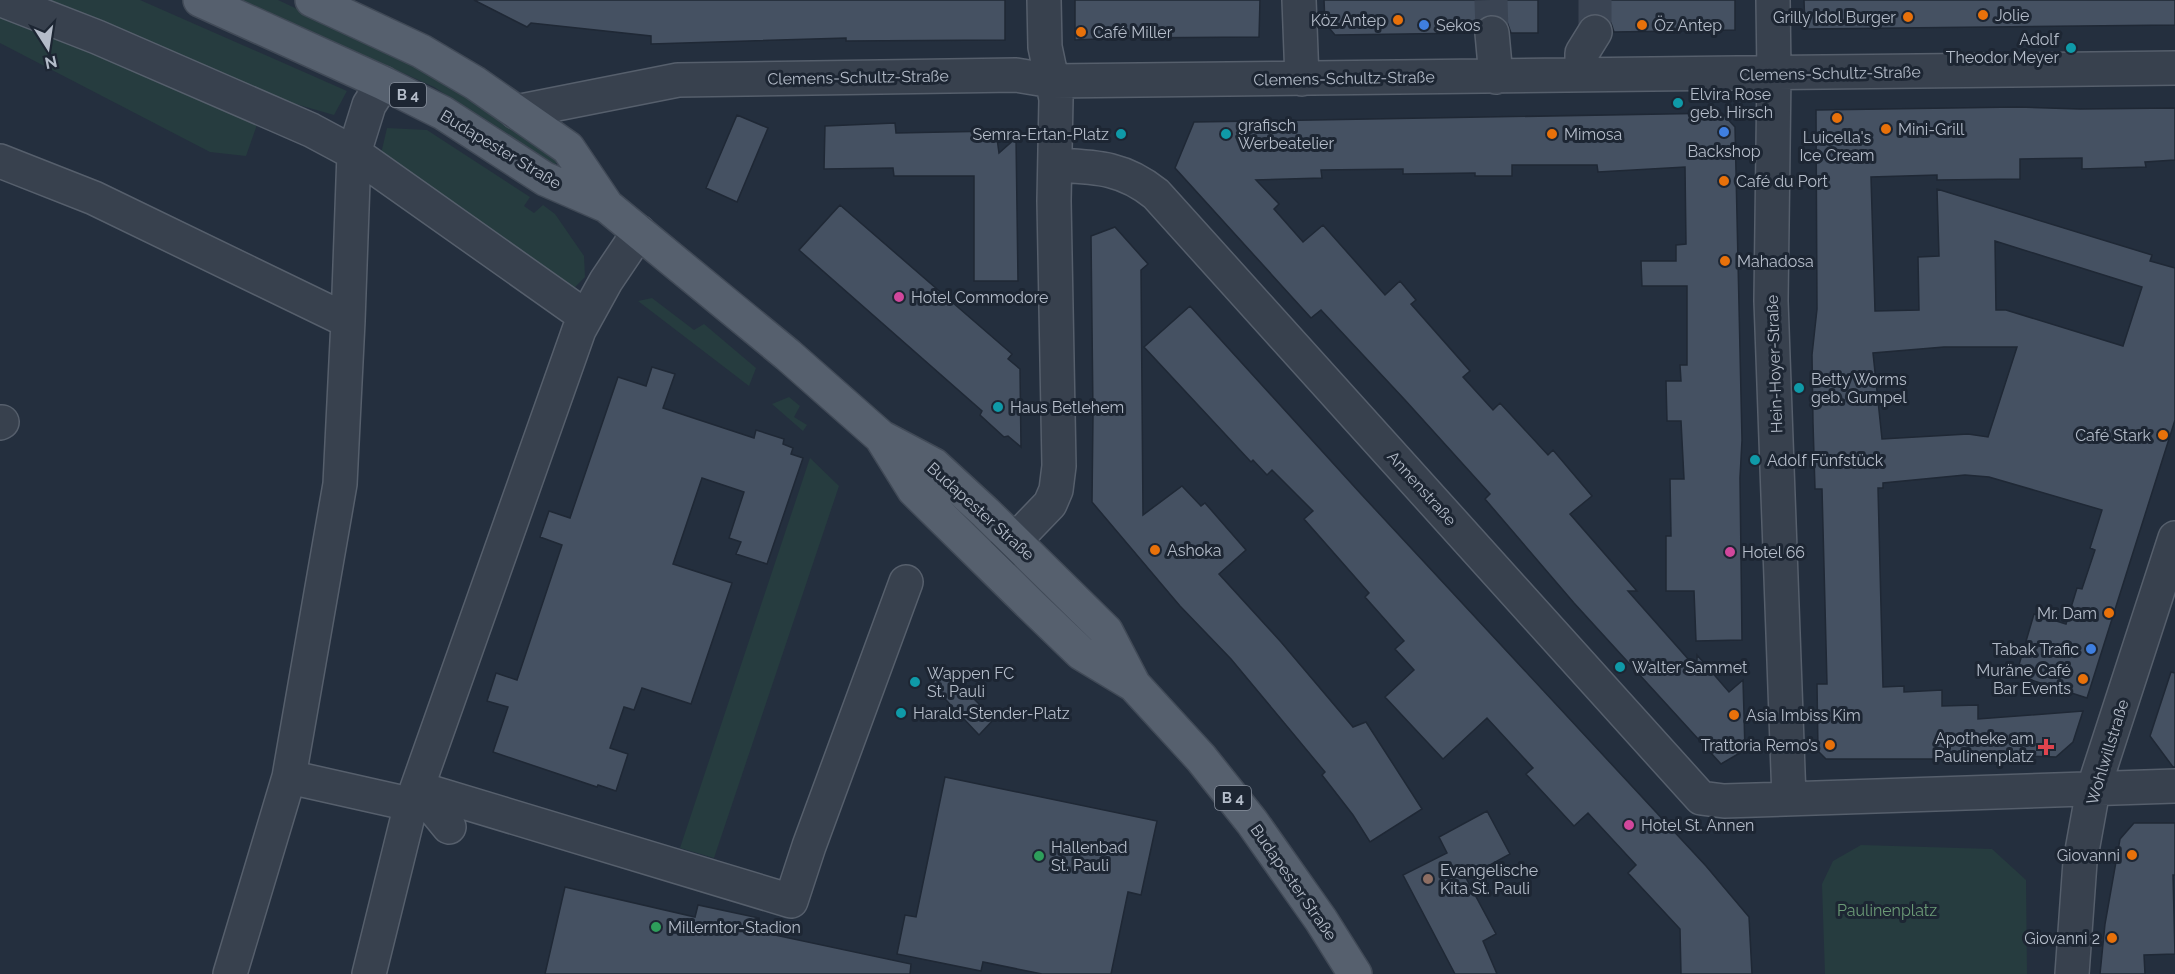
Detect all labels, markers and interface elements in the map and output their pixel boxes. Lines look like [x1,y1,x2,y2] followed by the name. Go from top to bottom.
[1995,6,2029,25] place label: Jolie
[1773,8,1896,27] place label: Grilly Idol Burger
[1976,8,1990,22] marker: Jolie
[1901,10,1915,24] marker: Grilly Idol Burger
[1311,11,1386,30] place label: Köz Antep
[1391,13,1405,27] marker: Köz Antep
[1654,15,1722,35] place label: Öz Antep
[1436,16,1481,35] place label: Sekos
[18,18,78,78] north arrow
[1417,18,1431,32] marker: Sekos
[1635,18,1649,32] marker: Öz Antep
[1093,23,1173,42] place label: Café Miller
[1074,25,1088,39] marker: Café Miller
[1946,30,2060,67] place label: Adolf Theodor Meyer
[2064,41,2078,55] marker: Adolf Theodor Meyer
[43,52,59,73] text: N
[1739,62,1921,85] street label: Clemens-Schultz-Straße
[767,66,949,89] street label: Clemens-Schultz-Straße
[1253,67,1435,90] street label: Clemens-Schultz-Straße
[390,83,426,107] road number: B 4
[1690,85,1773,122] place label: Elvira Rose geb. Hirsch
[1671,96,1685,110] marker: Elvira Rose geb. Hirsch
[437,106,564,193] street label: Budapester Straße
[1830,111,1844,125] marker: Luicella's Ice Cream
[1238,116,1334,153] place label: grafisch Werbeatelier
[1898,120,1965,139] place label: Mini-Grill
[1879,122,1893,136] marker: Mini-Grill
[973,125,1109,144] place label: Semra-Ertan-Platz
[1564,125,1622,144] place label: Mimosa
[1717,125,1731,139] marker: Backshop
[1114,127,1128,141] marker: Semra-Ertan-Platz
[1219,127,1233,141] marker: grafisch Werbeatelier
[1545,127,1559,141] marker: Mimosa
[1799,128,1875,165] place label: Luicella's Ice Cream
[1687,142,1761,161] place label: Backshop
[1736,172,1829,191] place label: Café du Port
[1717,174,1731,188] marker: Café du Port
[1737,252,1814,271] place label: Mahadosa
[1718,254,1732,268] marker: Mahadosa
[911,288,1048,307] place label: Hotel Commodore
[892,290,906,304] marker: Hotel Commodore
[1763,294,1786,434] street label: Hein-Hoyer-Straße
[1811,370,1907,407] place label: Betty Worms geb. Gumpel
[1792,381,1806,395] marker: Betty Worms geb. Gumpel
[1010,398,1124,417] place label: Haus Betlehem
[991,400,1005,414] marker: Haus Betlehem
[2075,426,2152,445] place label: Café Stark
[2156,428,2170,442] marker: Café Stark
[1383,447,1460,530] street label: Annenstraße
[1767,451,1884,470] place label: Adolf Fünfstück
[1748,453,1762,467] marker: Adolf Fünfstück
[923,458,1038,564] street label: Budapester Straße
[1167,541,1221,560] place label: Ashoka
[1148,543,1162,557] marker: Ashoka
[1742,543,1805,562] place label: Hotel 66
[1723,545,1737,559] marker: Hotel 66
[2037,604,2097,623] place label: Mr. Dam
[2102,606,2116,620] marker: Mr. Dam
[1992,640,2079,659] place label: Tabak Trafic
[2084,642,2098,656] marker: Tabak Trafic
[1632,658,1748,677] place label: Walter Sammet
[1613,660,1627,674] marker: Walter Sammet
[1976,661,2071,698] place label: Muräne Café Bar Events
[927,664,1014,701] place label: Wappen FC St. Pauli
[2076,672,2090,686] marker: Muräne Café Bar Events
[908,675,922,689] marker: Wappen FC St. Pauli
[2082,697,2133,807] street label: Wohlwillstraße
[913,704,1070,723] place label: Harald-Stender-Platz
[894,706,908,720] marker: Harald-Stender-Platz
[1746,706,1861,725] place label: Asia Imbiss Kim
[1727,708,1741,722] marker: Asia Imbiss Kim
[1934,729,2034,766] place label: Apotheke am Paulinenplatz
[1701,736,1818,755] place label: Trattoria Remo’s
[1823,738,1837,752] marker: Trattoria Remo’s
[2039,740,2053,754] marker: Apotheke am Paulinenplatz
[1215,786,1251,810] road number: B 4
[1641,816,1754,835] place label: Hotel St. Annen
[1622,818,1636,832] marker: Hotel St. Annen
[1246,821,1341,944] street label: Budapester Straße
[1051,838,1127,875] place label: Hallenbad St. Pauli
[2057,846,2120,865] place label: Giovanni
[2125,848,2139,862] marker: Giovanni
[1032,849,1046,863] marker: Hallenbad St. Pauli
[1440,861,1538,898] place label: Evangelische Kita St. Pauli
[1421,872,1435,886] marker: Evangelische Kita St. Pauli
[1837,901,1937,920] park label: Paulinenplatz
[668,918,801,937] place label: Millerntor-Stadion
[649,920,663,934] marker: Millerntor-Stadion
[2024,929,2100,948] place label: Giovanni 2
[2105,931,2119,945] marker: Giovanni 2

